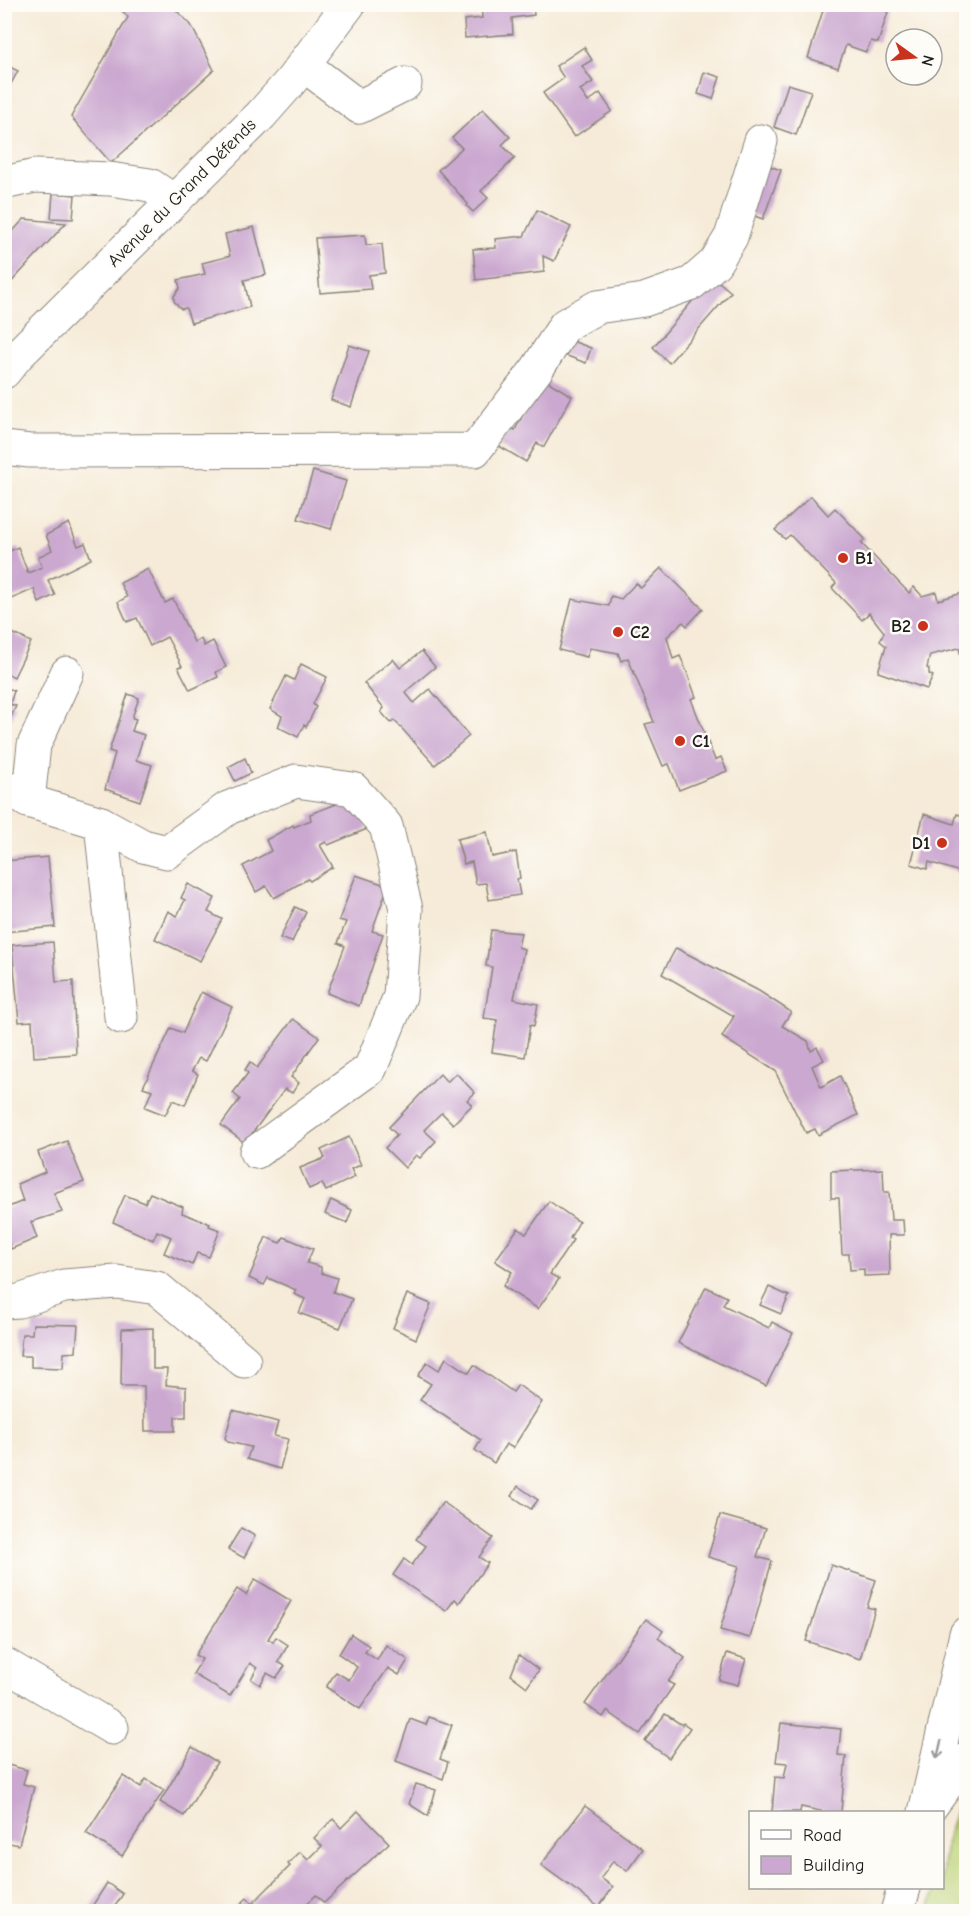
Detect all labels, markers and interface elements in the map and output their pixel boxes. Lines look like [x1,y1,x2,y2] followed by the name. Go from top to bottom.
[884,27,944,87] north arrow
[917,53,938,68] text: N
[103,114,261,272] street label: Avenue du Grand Défends
[855,548,873,569] place label: B1
[836,551,850,565] marker: B1
[891,616,911,637] place label: B2
[916,619,930,633] marker: B2
[630,622,650,643] place label: C2
[611,625,625,639] marker: C2
[692,731,710,752] place label: C1
[673,734,687,748] marker: C1
[912,833,930,854] place label: D1
[935,836,949,850] marker: D1
[933,1740,944,1759] one-way arrow
[749,1811,944,1889] legend
[803,1825,842,1846] text: Road
[803,1855,865,1876] text: Building

